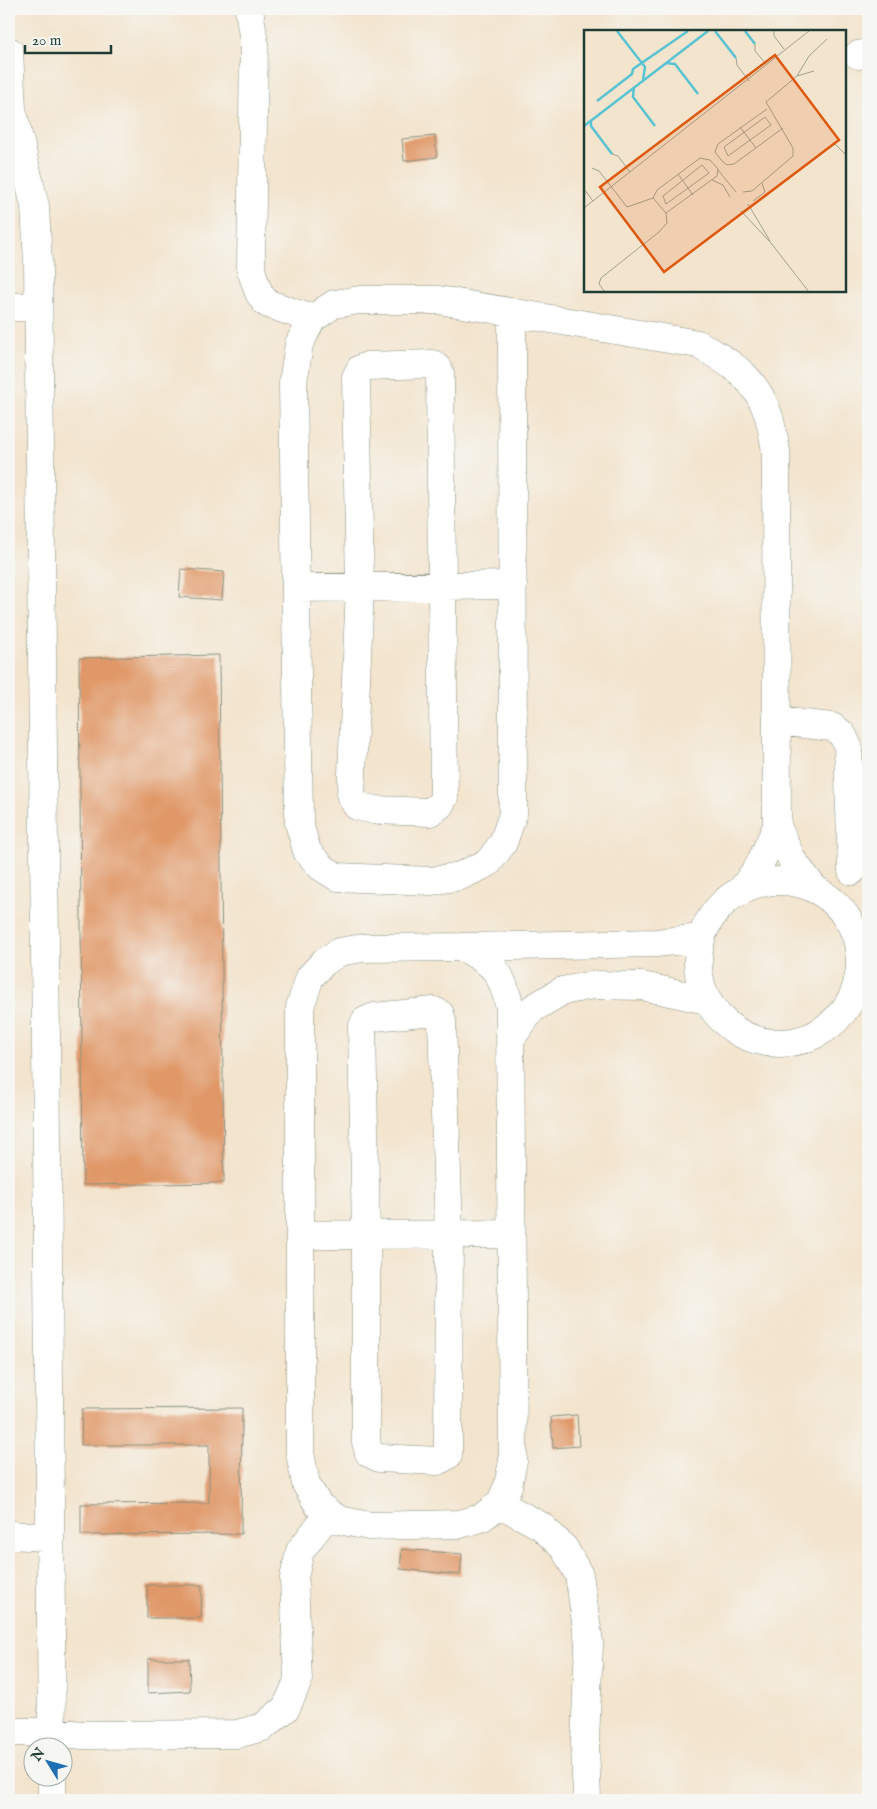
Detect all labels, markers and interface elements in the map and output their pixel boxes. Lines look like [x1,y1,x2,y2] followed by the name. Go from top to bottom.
[25,22,111,54] scale bar
[584,30,847,292] inset map
[32,31,62,50] text: 20 m
[22,1736,72,1786] north arrow
[27,1745,49,1766] text: N

